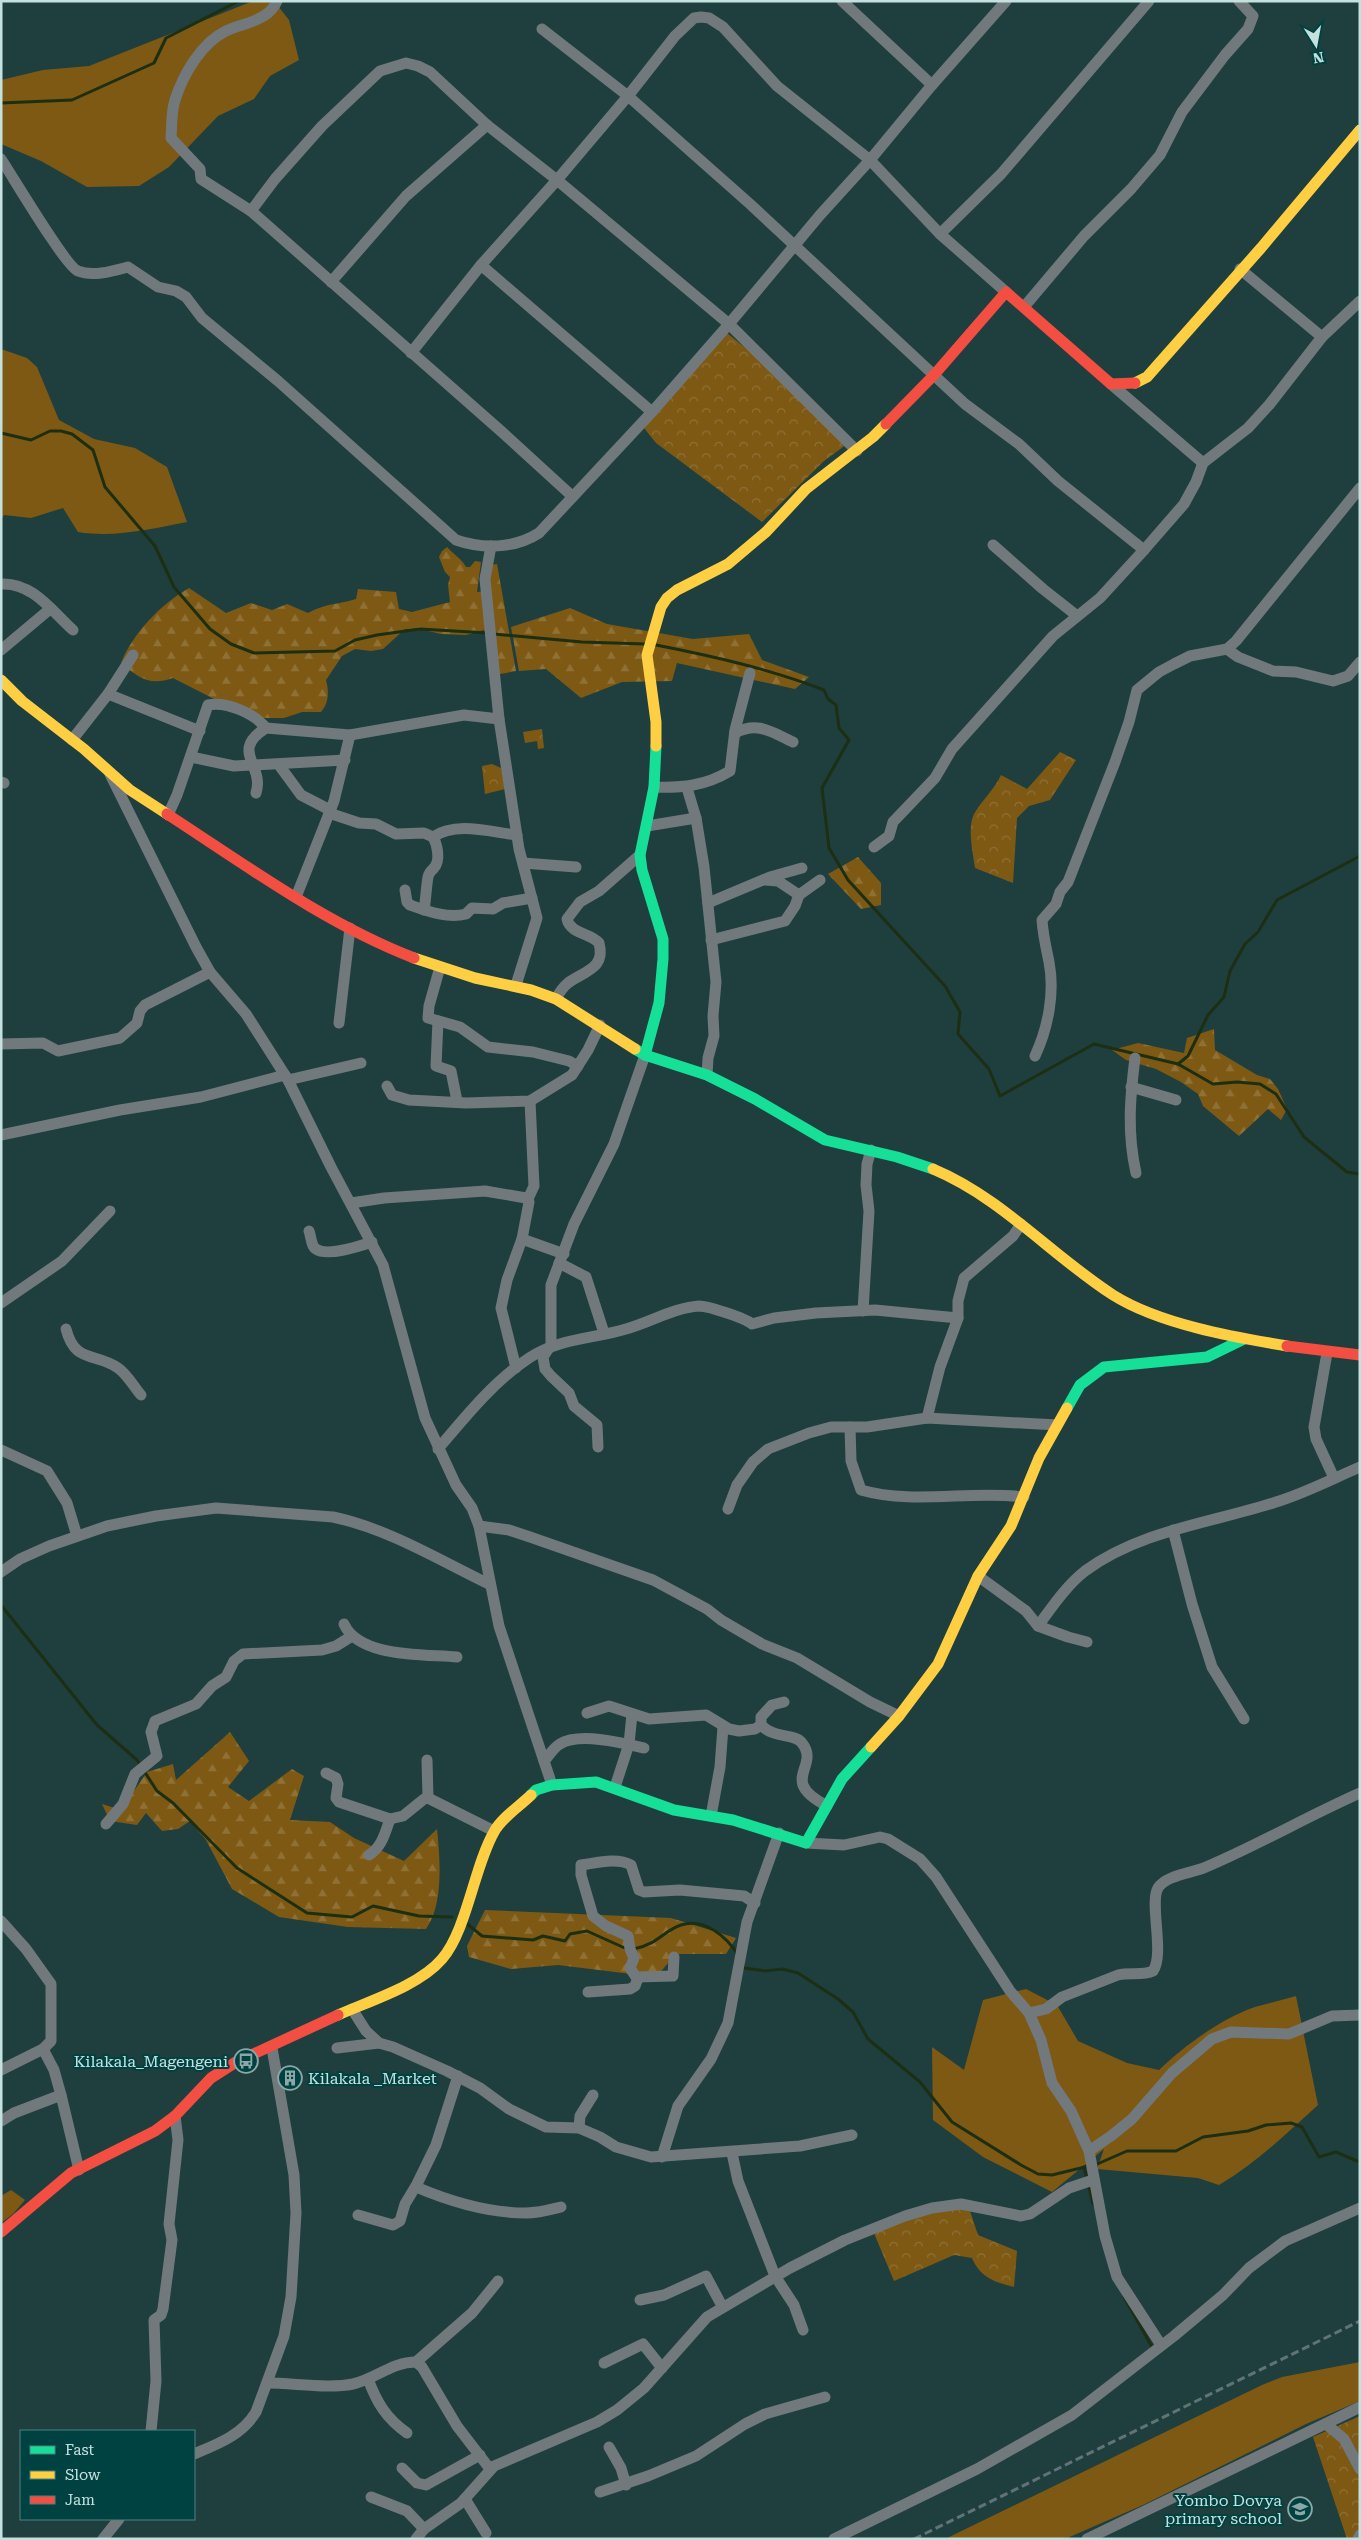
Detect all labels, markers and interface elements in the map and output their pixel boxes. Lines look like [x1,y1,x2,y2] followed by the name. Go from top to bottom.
[1291,20,1341,70] north arrow
[1311,49,1325,67] text: N
[233,2048,259,2074] bus stop icon: Kilakala_Magengeni
[74,2052,228,2071] place label: Kilakala_Magengeni
[277,2065,303,2091] building icon: Kilakala _Market
[308,2069,437,2088] place label: Kilakala _Market
[20,2430,195,2520] legend
[65,2441,95,2459] text: Fast
[65,2466,101,2484] text: Slow
[65,2491,95,2509] text: Jam
[1165,2491,1282,2528] place label: Yombo Dovya primary school
[1287,2496,1313,2522] school or university icon: Yombo Dovya primary school

